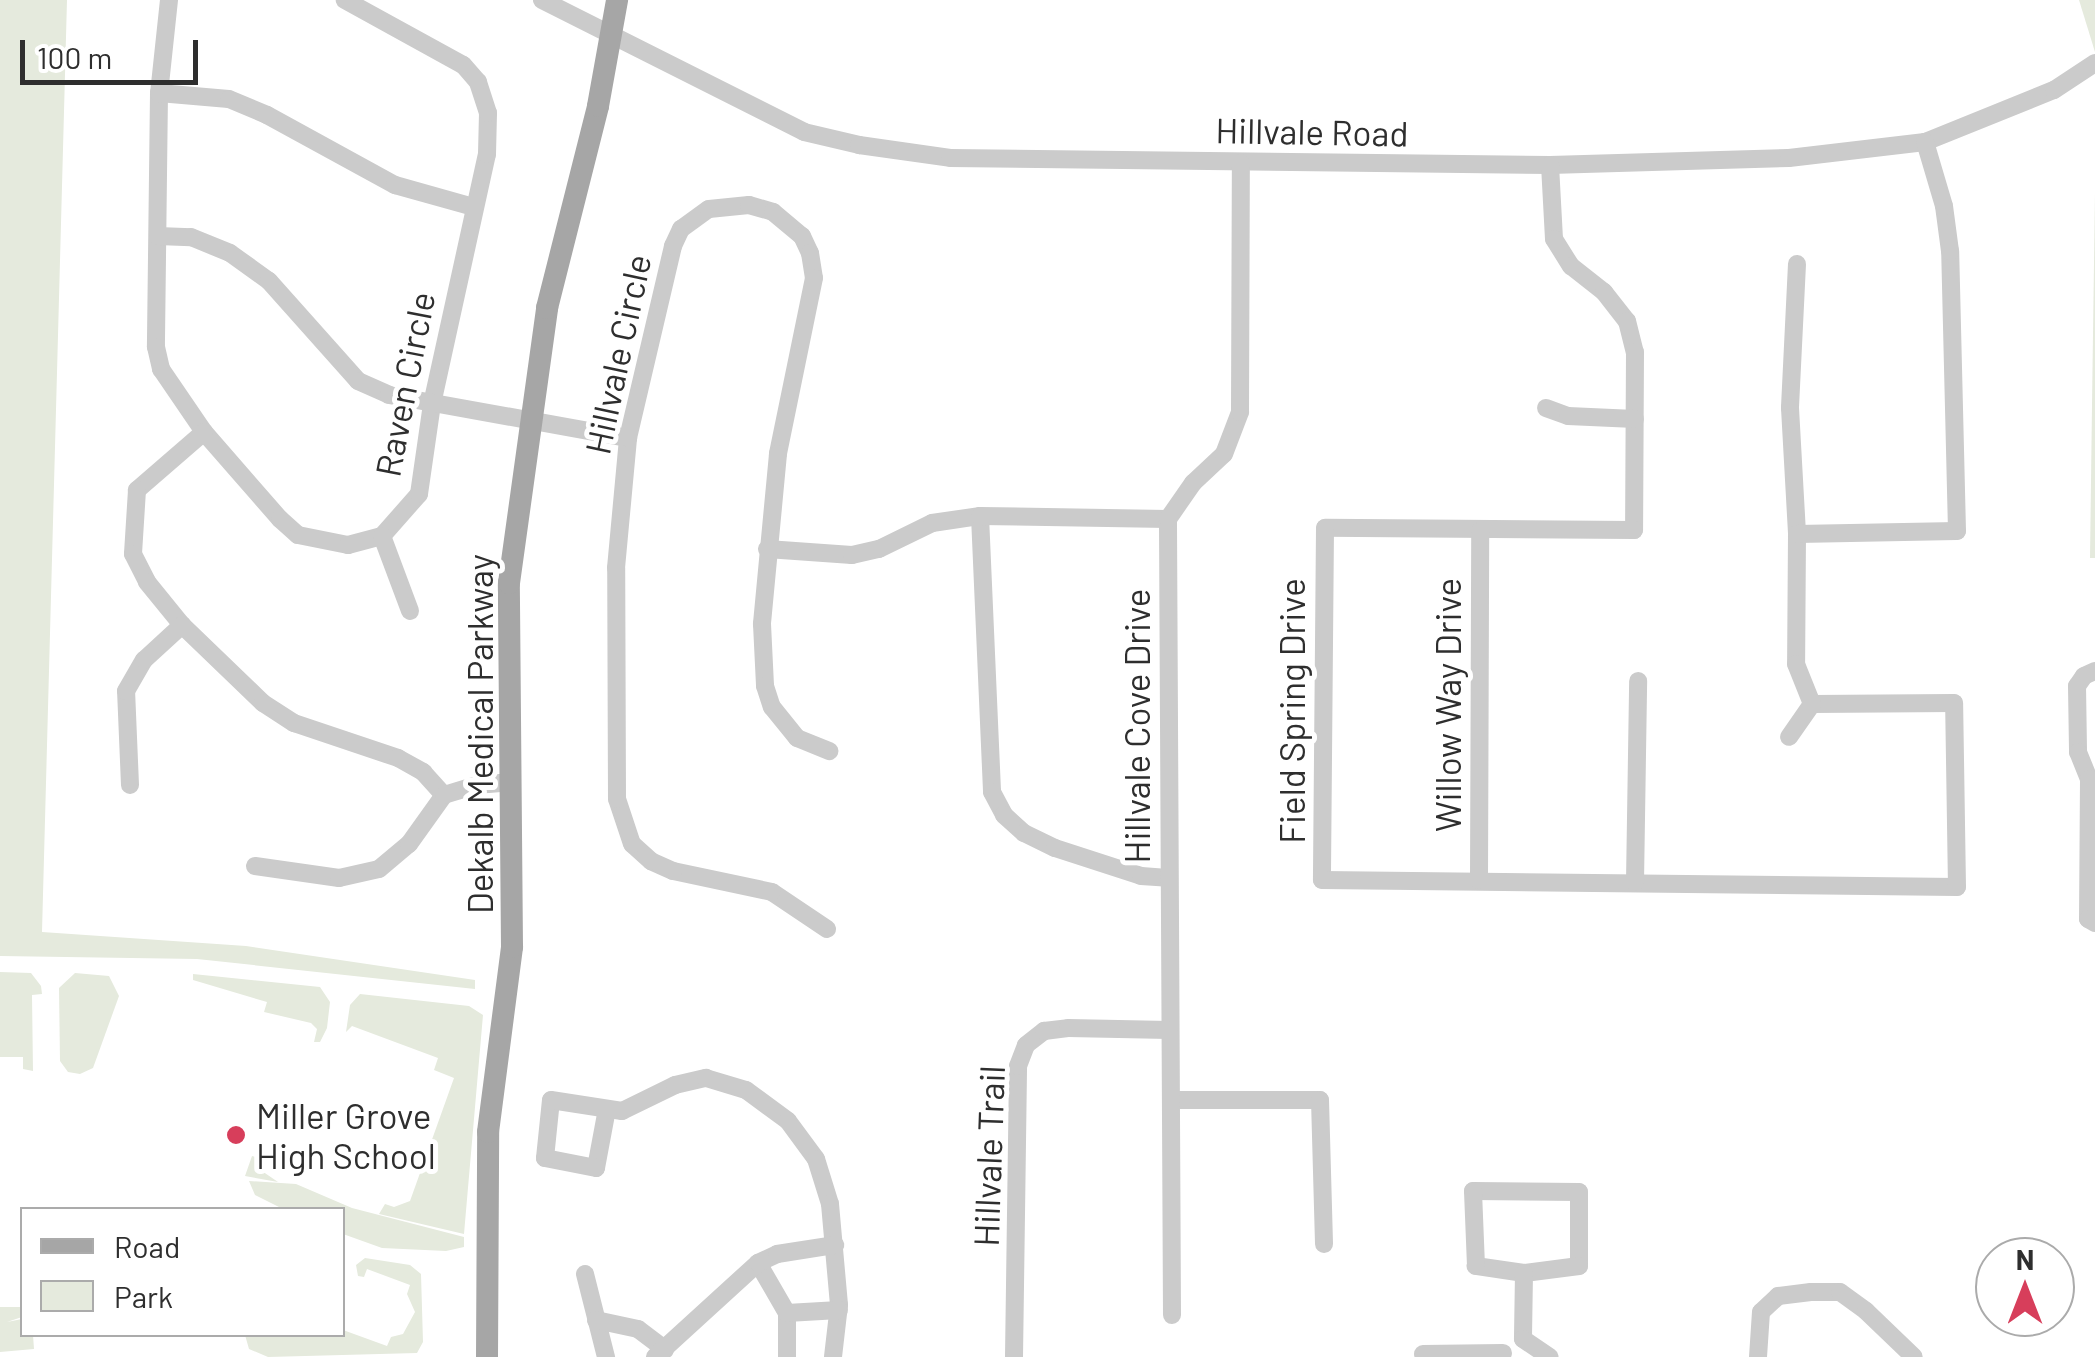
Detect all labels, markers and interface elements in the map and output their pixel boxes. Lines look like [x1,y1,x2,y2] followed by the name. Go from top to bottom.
[25,20,202,82] scale bar
[37,39,112,75] text: 100 m
[1215,108,1409,154] street label: Hillvale Road
[575,250,659,458] street label: Hillvale Circle
[366,288,442,480] street label: Raven Circle
[458,554,500,914] street label: Dekalb Medical Parkway
[1270,578,1312,844] street label: Field Spring Drive
[1426,578,1468,832] street label: Willow Way Drive
[1115,589,1157,863] street label: Hillvale Cove Drive
[964,1065,1012,1247] street label: Hillvale Trail
[256,1094,436,1176] place label: Miller Grove High School
[225,1124,247,1146] marker: Miller Grove High School
[20,1207,345,1337] legend
[114,1228,180,1264] text: Road
[1975,1237,2075,1337] north arrow
[2016,1242,2034,1276] text: N
[114,1278,173,1314] text: Park

